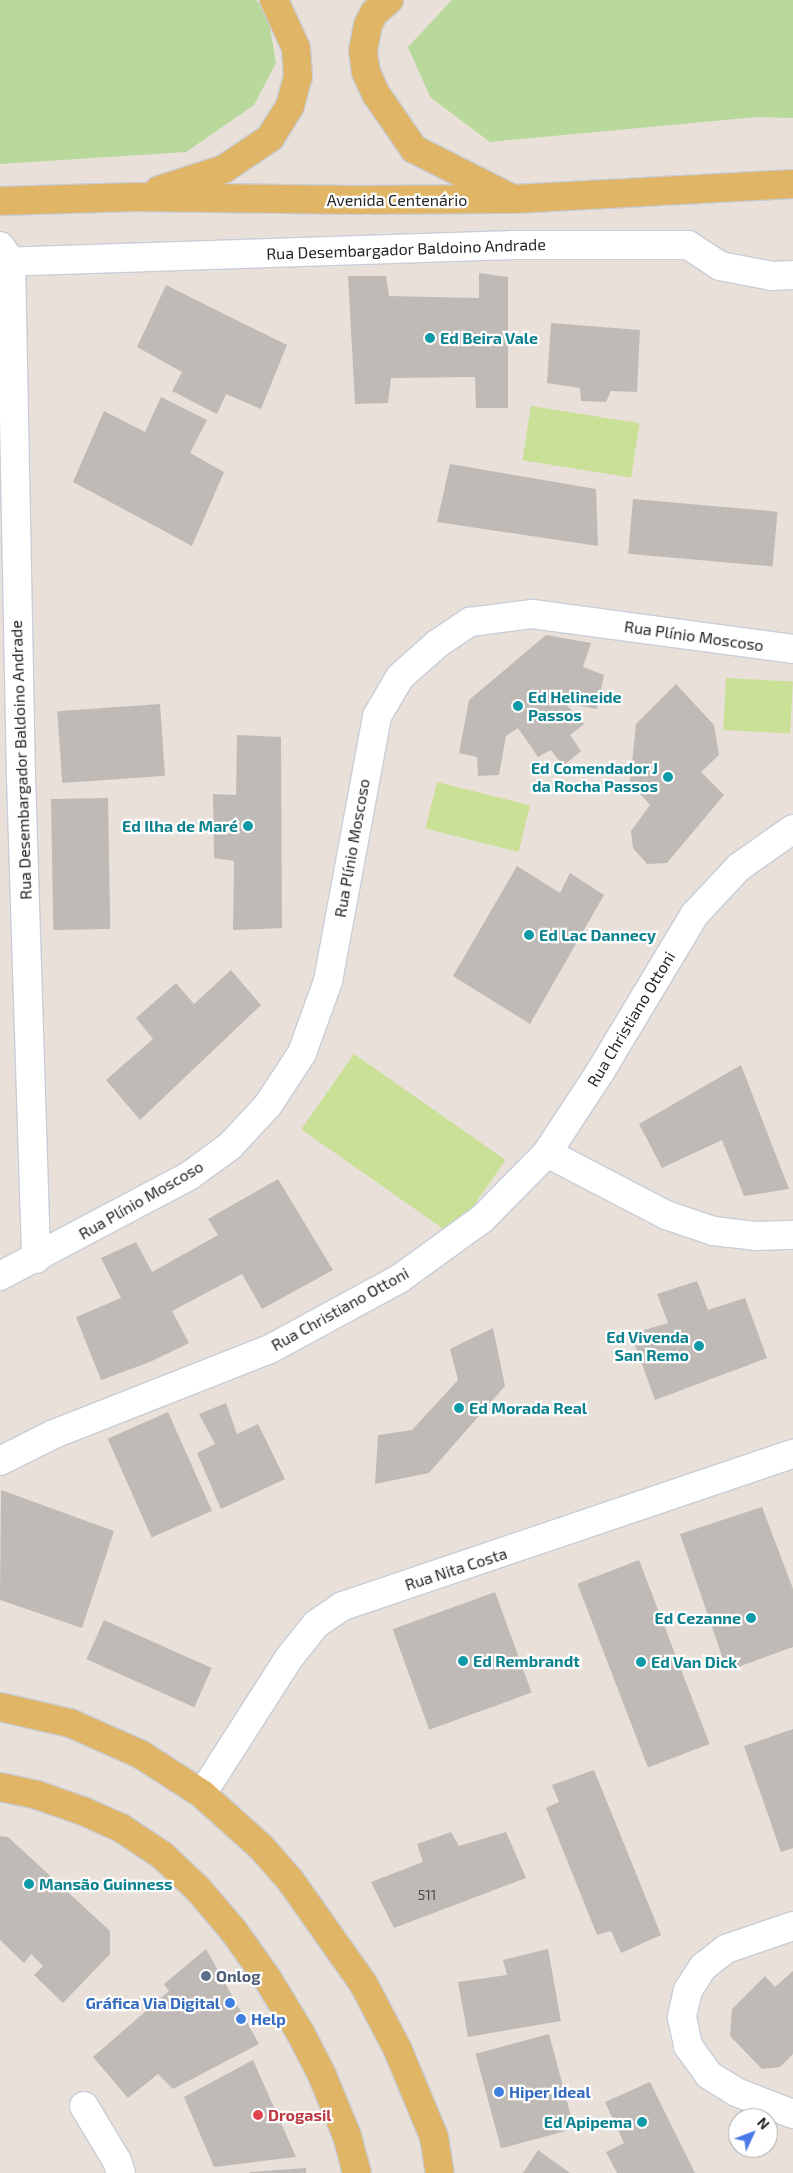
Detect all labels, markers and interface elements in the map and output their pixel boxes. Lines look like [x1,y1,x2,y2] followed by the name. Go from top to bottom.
[327,190,467,210] street label: Avenida Centenário
[266,235,546,263] street label: Rua Desembargador Baldoino Andrade
[440,328,538,348] place label: Ed Beira Vale
[424,332,436,344] marker: Ed Beira Vale
[623,617,765,655] street label: Rua Plínio Moscoso
[7,620,35,900] street label: Rua Desembargador Baldoino Andrade
[528,687,622,725] place label: Ed Helineide Passos
[512,700,524,712] marker: Ed Helineide Passos
[530,758,658,796] place label: Ed Comendador J da Rocha Passos
[662,771,674,783] marker: Ed Comendador J da Rocha Passos
[330,777,374,919] street label: Rua Plínio Moscoso
[122,816,238,836] place label: Ed Ilha de Maré
[242,820,254,832] marker: Ed Ilha de Maré
[539,925,656,945] place label: Ed Lac Dannecy
[523,929,535,941] marker: Ed Lac Dannecy
[583,948,679,1090] street label: Rua Christiano Ottoni
[75,1157,207,1243] street label: Rua Plínio Moscoso
[268,1263,412,1355] street label: Rua Christiano Ottoni
[606,1327,689,1365] place label: Ed Vivenda San Remo
[693,1340,705,1352] marker: Ed Vivenda San Remo
[469,1398,587,1418] place label: Ed Morada Real
[453,1402,465,1414] marker: Ed Morada Real
[402,1543,510,1595] street label: Rua Nita Costa
[655,1608,741,1628] place label: Ed Cezanne
[745,1612,757,1624] marker: Ed Cezanne
[473,1651,580,1671] place label: Ed Rembrandt
[651,1652,738,1672] place label: Ed Van Dick
[457,1655,469,1667] marker: Ed Rembrandt
[635,1656,647,1668] marker: Ed Van Dick
[39,1874,172,1894] place label: Mansão Guinness
[23,1878,35,1890] marker: Mansão Guinness
[418,1887,436,1903] house number: 511
[216,1966,261,1986] place label: Onlog
[200,1970,212,1982] marker: Onlog
[85,1993,220,2013] place label: Gráfica Via Digital
[224,1997,236,2009] marker: Gráfica Via Digital
[251,2009,286,2029] place label: Help
[235,2013,247,2025] marker: Help
[509,2082,591,2102] place label: Hiper Ideal
[493,2086,505,2098] marker: Hiper Ideal
[268,2105,332,2125] place label: Drogasil
[728,2108,778,2158] north arrow
[252,2109,264,2121] marker: Drogasil
[543,2112,632,2132] place label: Ed Apipema
[754,2114,773,2133] text: N
[636,2116,648,2128] marker: Ed Apipema

